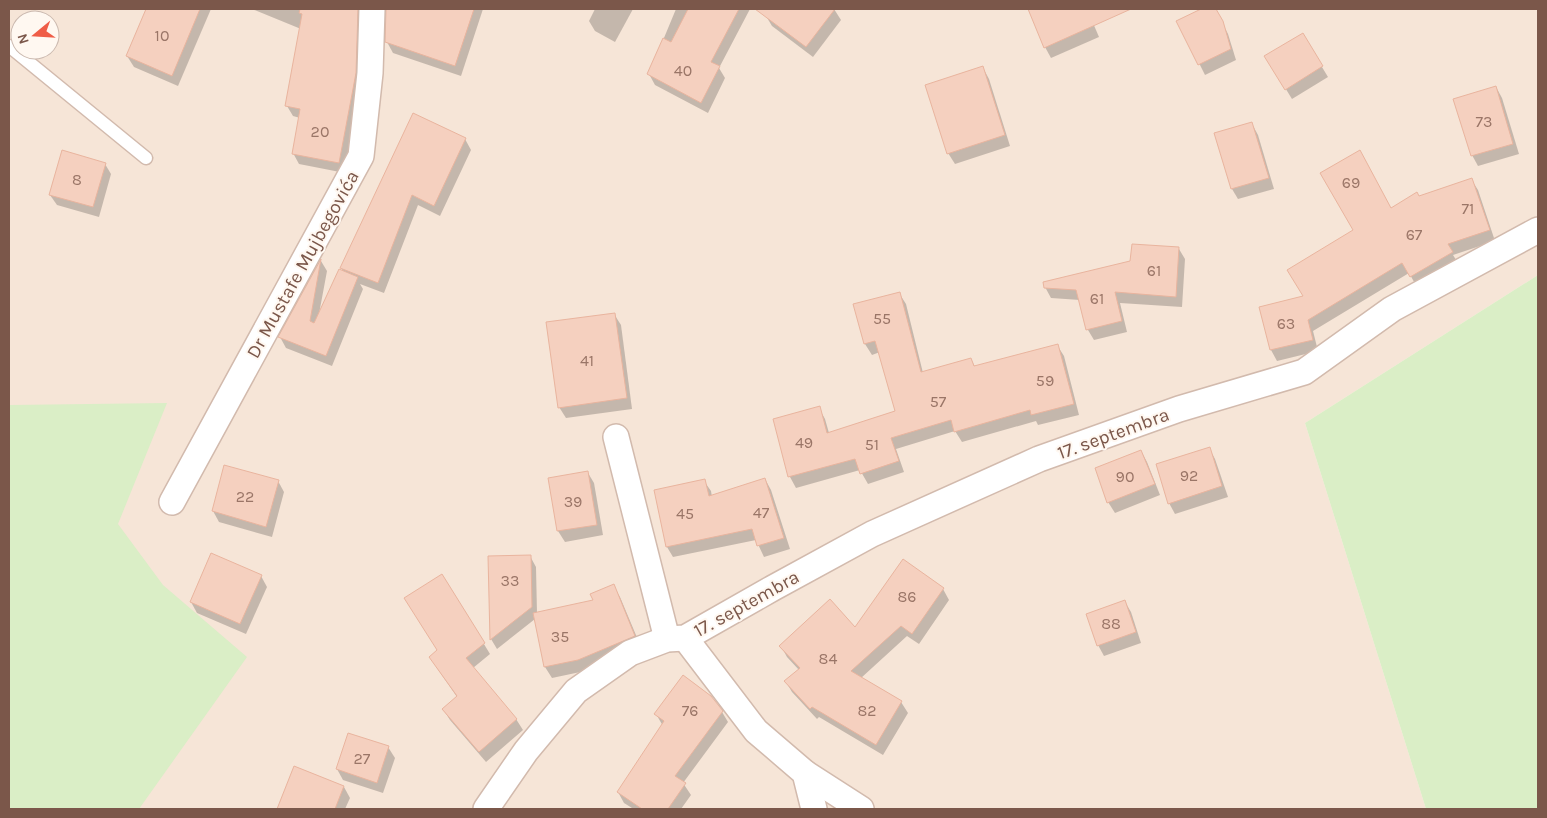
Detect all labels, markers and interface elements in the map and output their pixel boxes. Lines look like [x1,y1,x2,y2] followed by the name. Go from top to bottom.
[10,10,60,60] north arrow
[155,26,169,45] house number: 10
[13,31,33,46] text: N
[674,61,692,80] house number: 40
[1476,112,1492,131] house number: 73
[311,122,329,141] house number: 20
[242,167,364,362] street label: Dr Mustafe Mujbegovića
[72,170,82,189] house number: 8
[1342,173,1360,192] house number: 69
[1462,199,1474,218] house number: 71
[1406,225,1423,244] house number: 67
[1147,261,1161,280] house number: 61
[1090,289,1104,308] house number: 61
[873,309,891,328] house number: 55
[1277,314,1295,333] house number: 63
[580,351,594,370] house number: 41
[1036,371,1054,390] house number: 59
[930,392,947,411] house number: 57
[1055,404,1172,464] street label: 17. septembra
[795,433,813,452] house number: 49
[865,435,879,454] house number: 51
[1180,466,1198,485] house number: 92
[1116,467,1134,486] house number: 90
[236,487,254,506] house number: 22
[564,492,582,511] house number: 39
[753,503,770,522] house number: 47
[676,504,694,523] house number: 45
[690,566,803,642] street label: 17. septembra
[501,571,519,590] house number: 33
[898,587,917,606] house number: 86
[1101,614,1121,633] house number: 88
[551,627,569,646] house number: 35
[819,649,837,668] house number: 84
[682,701,698,720] house number: 76
[857,701,877,720] house number: 82
[354,749,371,768] house number: 27

